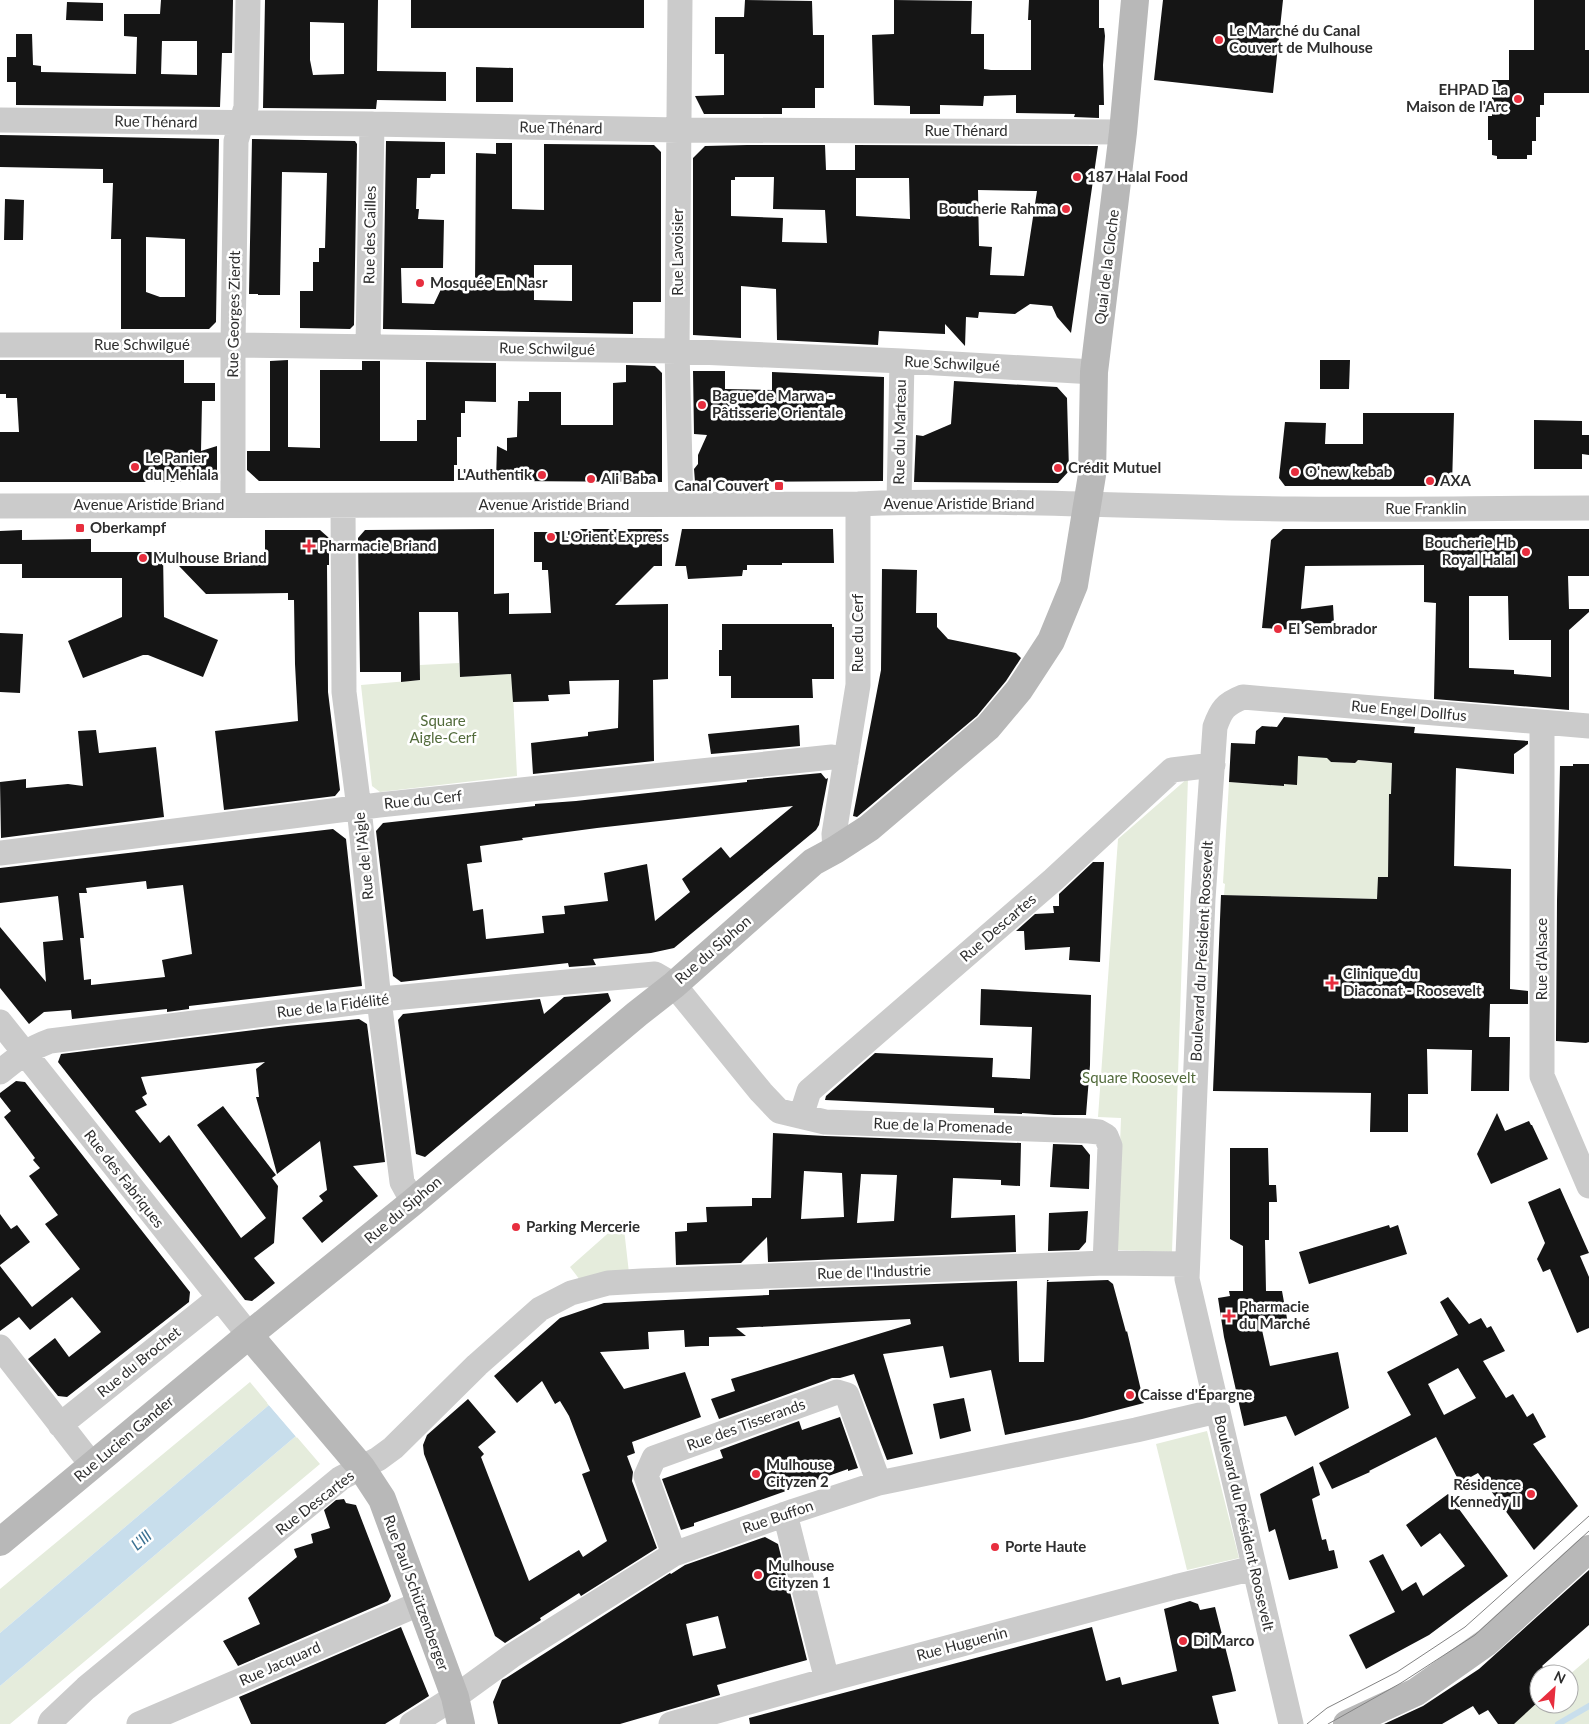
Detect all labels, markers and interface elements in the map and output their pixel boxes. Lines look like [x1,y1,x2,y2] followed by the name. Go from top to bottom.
[1229,21,1373,56] place label: Le Marché du Canal Couvert de Mulhouse
[1213,34,1225,46] marker: Le Marché du Canal Couvert de Mulhouse
[1406,80,1508,115] place label: EHPAD La Maison de l'Arc
[1512,93,1524,105] marker: EHPAD La Maison de l'Arc
[114,111,198,131] street label: Rue Thénard
[519,117,603,137] street label: Rue Thénard
[924,121,1008,139] street label: Rue Thénard
[1087,167,1188,185] place label: 187 Halal Food
[1071,171,1083,183] marker: 187 Halal Food
[359,186,379,284] street label: Rue des Cailles
[939,199,1056,217] place label: Boucherie Rahma
[1060,203,1072,215] marker: Boucherie Rahma
[668,208,686,296] street label: Rue Lavoisier
[1090,208,1122,325] street label: Quai de la Cloche
[223,250,243,378] street label: Rue Georges Zierdt
[430,273,548,291] place label: Mosquée En Nasr
[414,277,426,289] marker: Mosquée En Nasr
[94,335,190,353] street label: Rue Schwilgué
[499,338,595,358] street label: Rue Schwilgué
[904,352,1000,375] street label: Rue Schwilgué
[889,379,909,485] street label: Rue du Marteau
[712,386,843,421] place label: Bague de Marwa - Pâtisserie Orientale
[696,399,708,411] marker: Bague de Marwa - Pâtisserie Orientale
[145,448,219,483] place label: Le Panier du Mehlala
[1068,458,1161,476] place label: Crédit Mutuel
[129,461,141,473] marker: Le Panier du Mehlala
[1052,462,1064,474] marker: Crédit Mutuel
[1305,462,1392,480] place label: O'new kebab
[457,465,533,483] place label: L'Authentik
[1289,466,1301,478] marker: O'new kebab
[536,469,548,481] marker: L'Authentik
[600,469,656,487] place label: Ali Baba
[1439,471,1471,489] place label: AXA
[585,473,597,485] marker: Ali Baba
[1424,475,1436,487] marker: AXA
[674,476,769,494] place label: Canal Couvert
[773,480,785,492] marker: Canal Couvert
[884,494,1034,512] street label: Avenue Aristide Briand
[74,495,224,513] street label: Avenue Aristide Briand
[479,495,629,513] street label: Avenue Aristide Briand
[1385,499,1467,517] street label: Rue Franklin
[90,518,167,536] place label: Oberkampf
[74,522,86,534] marker: Oberkampf
[561,527,669,545] place label: L'Orient Express
[545,531,557,543] marker: L'Orient Express
[1424,533,1516,568] place label: Boucherie Hb Royal Halal
[319,536,437,554] place label: Pharmacie Briand
[303,540,315,552] marker: Pharmacie Briand
[1520,546,1532,558] marker: Boucherie Hb Royal Halal
[153,548,267,566] place label: Mulhouse Briand
[137,552,149,564] marker: Mulhouse Briand
[848,593,866,672] street label: Rue du Cerf
[1288,619,1377,637] place label: El Sembrador
[1272,623,1284,635] marker: El Sembrador
[1351,696,1468,724] street label: Rue Engel Dollfus
[409,711,477,746] park label: Square Aigle-Cerf
[383,786,464,812] street label: Rue du Cerf
[349,811,377,901] street label: Rue de l'Aigle
[1186,839,1216,1062] street label: Boulevard du Président Roosevelt
[956,889,1039,965] street label: Rue Descartes
[671,911,754,987] street label: Rue du Siphon
[1532,918,1550,1000] street label: Rue d'Alsace
[1343,964,1482,999] place label: Clinique du Diaconat - Roosevelt
[1325,976,1339,990] marker: Clinique du Diaconat - Roosevelt
[276,989,390,1021] street label: Rue de la Fidélité
[1082,1068,1196,1086] park label: Square Roosevelt
[873,1114,1013,1136] street label: Rue de la Promenade
[81,1126,169,1231] street label: Rue des Fabriques
[360,1172,445,1247] street label: Rue du Siphon
[526,1217,640,1235] place label: Parking Mercerie
[510,1221,522,1233] marker: Parking Mercerie
[817,1260,931,1282] street label: Rue de l'Industrie
[1239,1297,1310,1332] place label: Pharmacie du Marché
[1223,1310,1235,1322] marker: Pharmacie du Marché
[93,1322,184,1400] street label: Rue du Brochet
[1140,1385,1252,1403] place label: Caisse d'Épargne
[1124,1389,1136,1401] marker: Caisse d'Épargne
[70,1391,177,1485] street label: Rue Lucien Gander
[684,1394,807,1454] street label: Rue des Tisserands
[1211,1413,1279,1633] street label: Boulevard du Président Roosevelt
[766,1455,832,1490] place label: Mulhouse Cityzen 2
[272,1466,357,1538] street label: Rue Descartes
[750,1468,762,1480] marker: Mulhouse Cityzen 2
[1450,1475,1521,1510] place label: Résidence Kennedy II
[1525,1488,1537,1500] marker: Résidence Kennedy II
[740,1496,815,1537] street label: Rue Buffon
[380,1512,454,1673] street label: Rue Paul Schützenberger
[127,1525,155,1554] water label: L'Ill
[1005,1537,1086,1555] place label: Porte Haute
[989,1541,1001,1553] marker: Porte Haute
[768,1556,834,1591] place label: Mulhouse Cityzen 1
[752,1569,764,1581] marker: Mulhouse Cityzen 1
[914,1622,1009,1664] street label: Rue Huguenin
[1193,1631,1255,1649] place label: Di Marco
[1177,1635,1189,1647] marker: Di Marco
[236,1637,323,1689] street label: Rue Jacquard
[1529,1664,1579,1714] north arrow
[1551,1667,1568,1687] text: N

